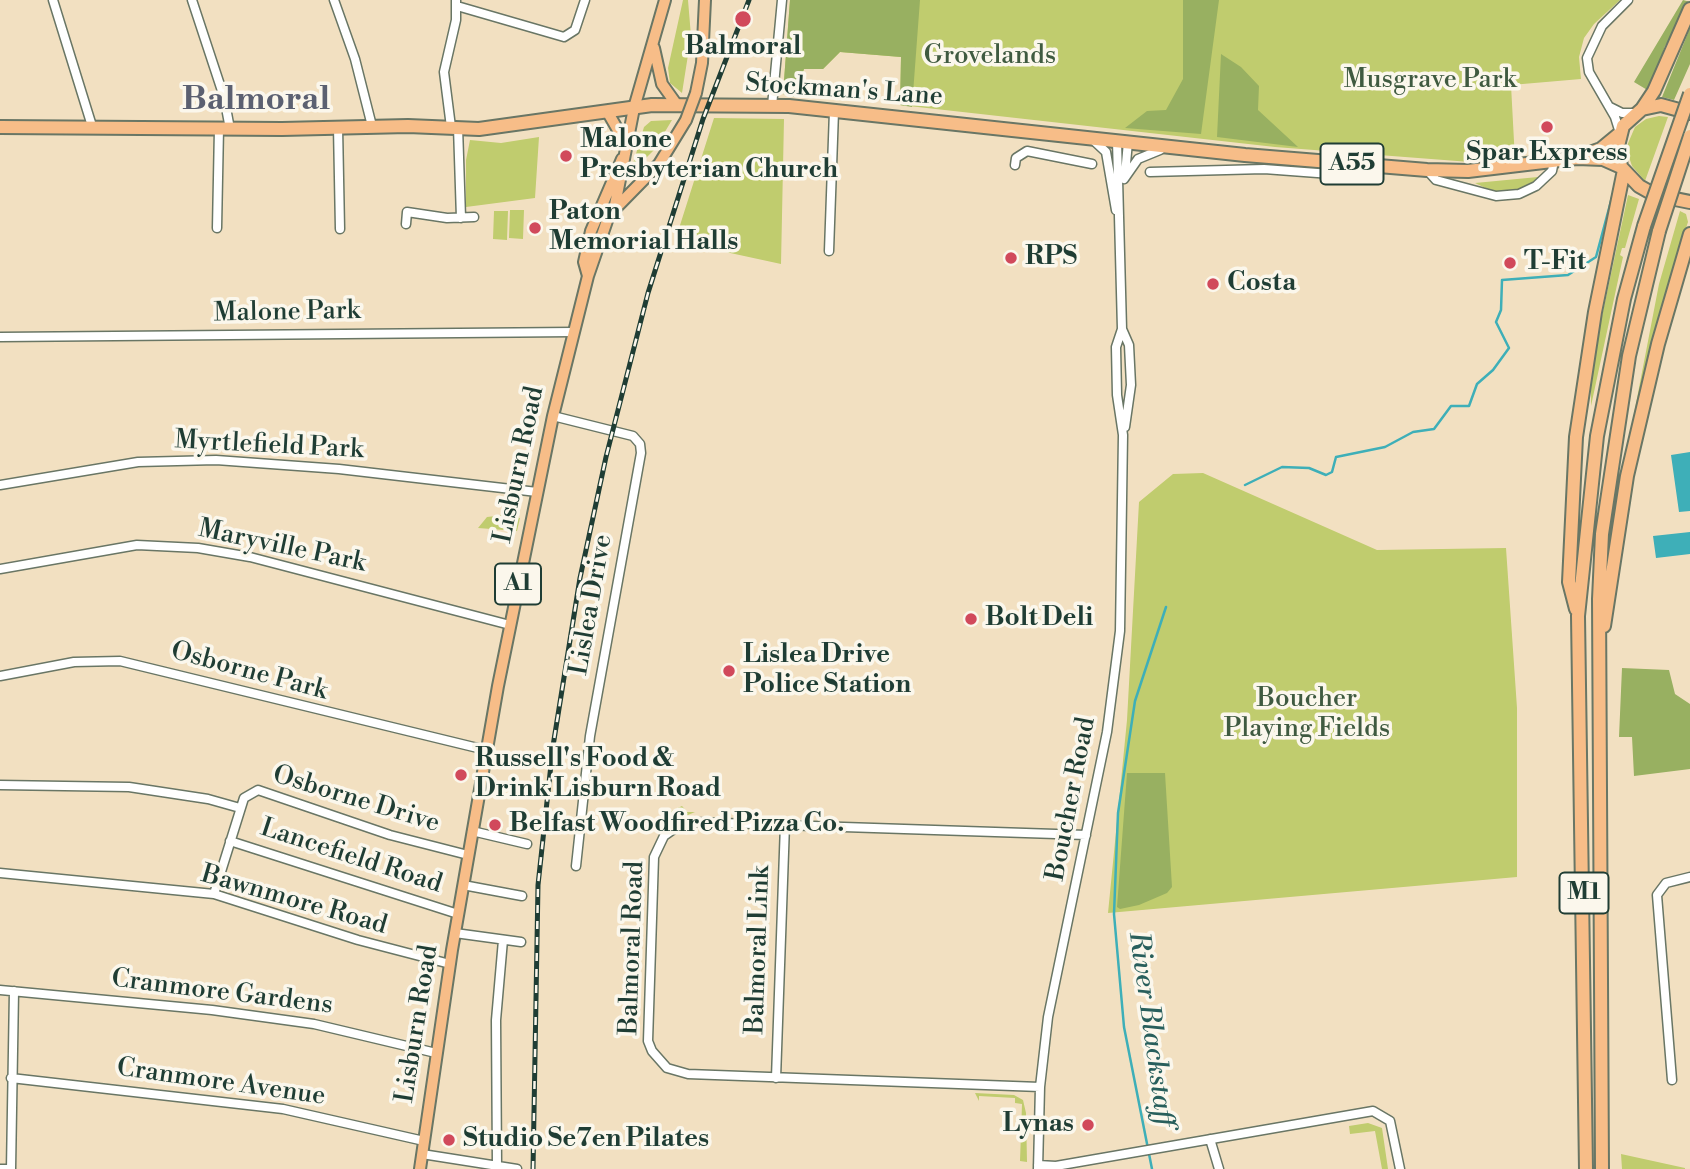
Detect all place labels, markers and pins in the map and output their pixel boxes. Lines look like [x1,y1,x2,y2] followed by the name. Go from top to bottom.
[733,9,753,29] marker: Balmoral
[685,32,801,64] place label: Balmoral
[1539,119,1555,135] marker: Spar Express
[580,125,838,186] place label: Malone Presbyterian Church
[1466,138,1628,170] place label: Spar Express
[558,148,574,164] marker: Malone Presbyterian Church
[549,197,738,258] place label: Paton Memorial Halls
[527,220,543,236] marker: Paton Memorial Halls
[1025,242,1077,274] place label: RPS
[1524,247,1586,279] place label: T-Fit
[1003,250,1019,266] marker: RPS
[1502,255,1518,271] marker: T-Fit
[1227,268,1296,300] place label: Costa
[1205,276,1221,292] marker: Costa
[985,603,1093,635] place label: Bolt Deli
[963,611,979,627] marker: Bolt Deli
[743,640,911,702] place label: Lislea Drive Police Station
[721,663,737,679] marker: Lislea Drive Police Station
[475,744,721,806] place label: Russell's Food & Drink Lisburn Road
[453,767,469,783] marker: Russell's Food & Drink Lisburn Road
[509,809,844,841] place label: Belfast Woodfired Pizza Co.
[487,817,503,833] marker: Belfast Woodfired Pizza Co.
[1003,1109,1074,1141] place label: Lynas
[1080,1117,1096,1133] marker: Lynas
[463,1124,709,1156] place label: Studio Se7en Pilates
[441,1132,457,1148] marker: Studio Se7en Pilates

